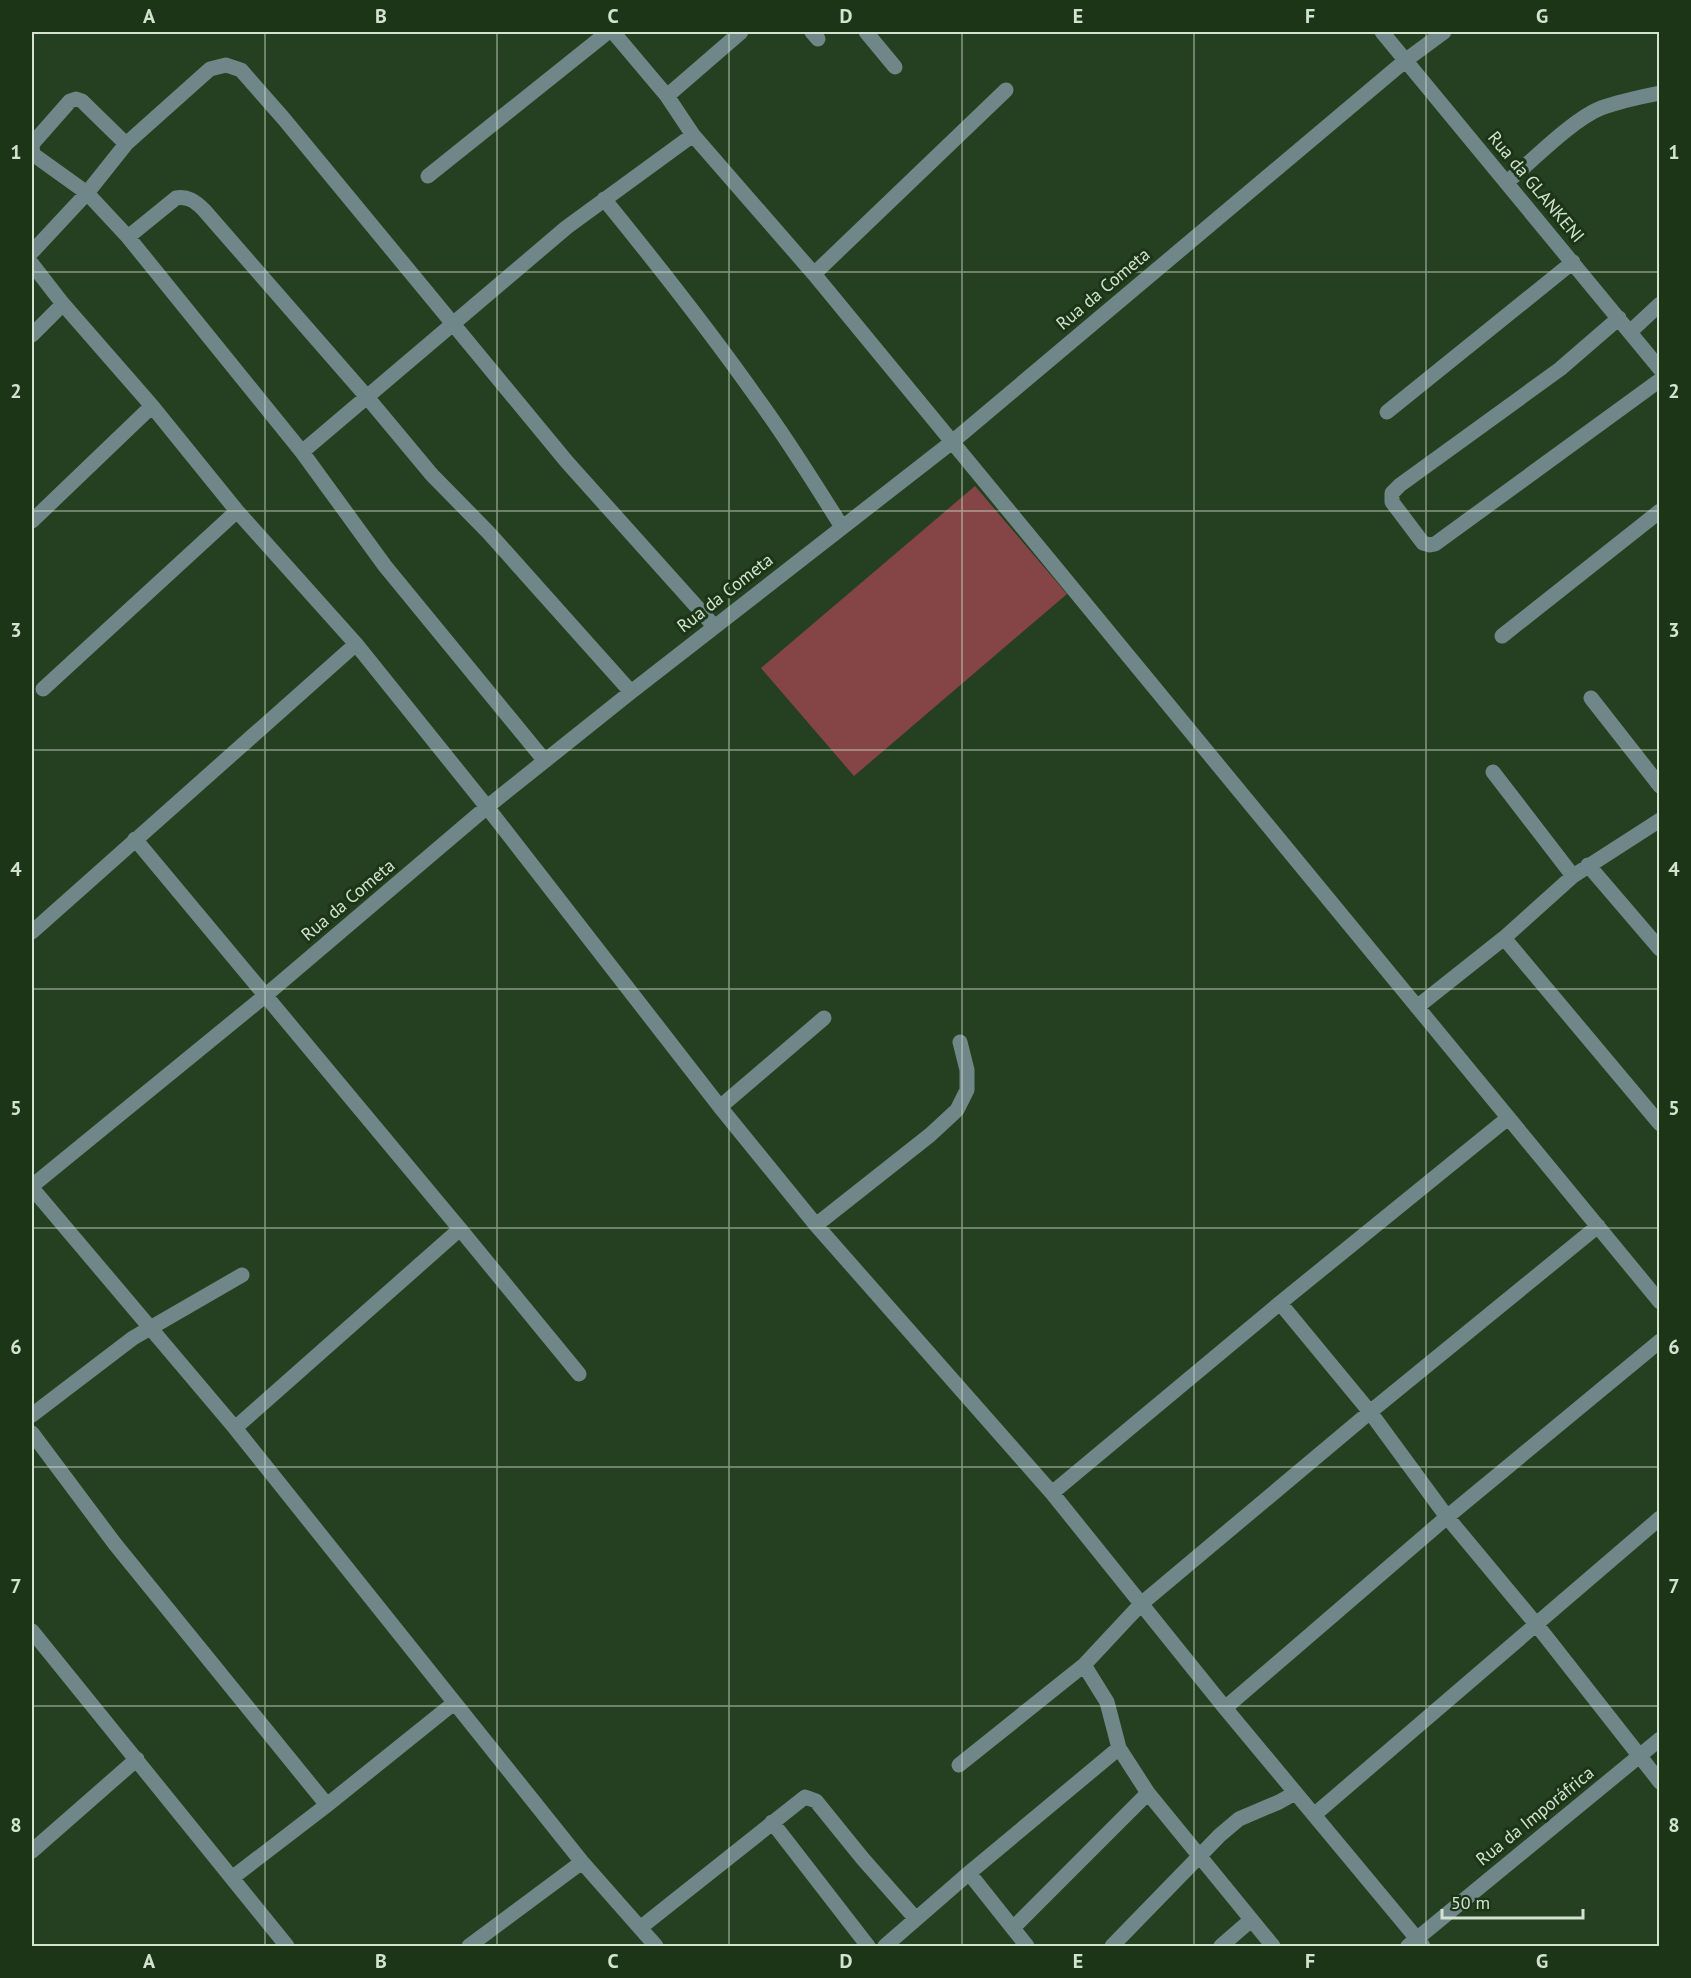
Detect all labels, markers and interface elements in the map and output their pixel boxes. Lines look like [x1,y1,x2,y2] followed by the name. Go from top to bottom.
[143,3,156,29] text: A
[375,3,387,29] text: B
[607,3,619,29] text: C
[840,3,853,29] text: D
[1073,3,1083,29] text: E
[1305,3,1315,29] text: F
[1536,3,1548,29] text: G
[1483,126,1590,247] street label: Rua da GLANKENI
[10,139,22,165] text: 1
[1668,139,1680,165] text: 1
[1051,243,1154,335] street label: Rua da Cometa
[10,378,22,404] text: 2
[1668,378,1680,404] text: 2
[672,548,777,637] street label: Rua da Cometa
[10,617,22,643] text: 3
[1668,617,1680,643] text: 3
[296,854,399,946] street label: Rua da Cometa
[10,856,22,882] text: 4
[1668,856,1680,882] text: 4
[10,1095,22,1121] text: 5
[1668,1095,1680,1121] text: 5
[10,1334,22,1360] text: 6
[1668,1334,1680,1360] text: 6
[10,1573,22,1599] text: 7
[1668,1573,1680,1599] text: 7
[1471,1761,1598,1870] street label: Rua da Imporáfrica
[10,1812,22,1838] text: 8
[1668,1812,1680,1838] text: 8
[1442,1882,1583,1920] scale bar
[1451,1891,1490,1914] text: 50 m
[143,1948,156,1974] text: A
[375,1948,387,1974] text: B
[607,1948,619,1974] text: C
[840,1948,853,1974] text: D
[1073,1948,1083,1974] text: E
[1305,1948,1315,1974] text: F
[1536,1948,1548,1974] text: G

